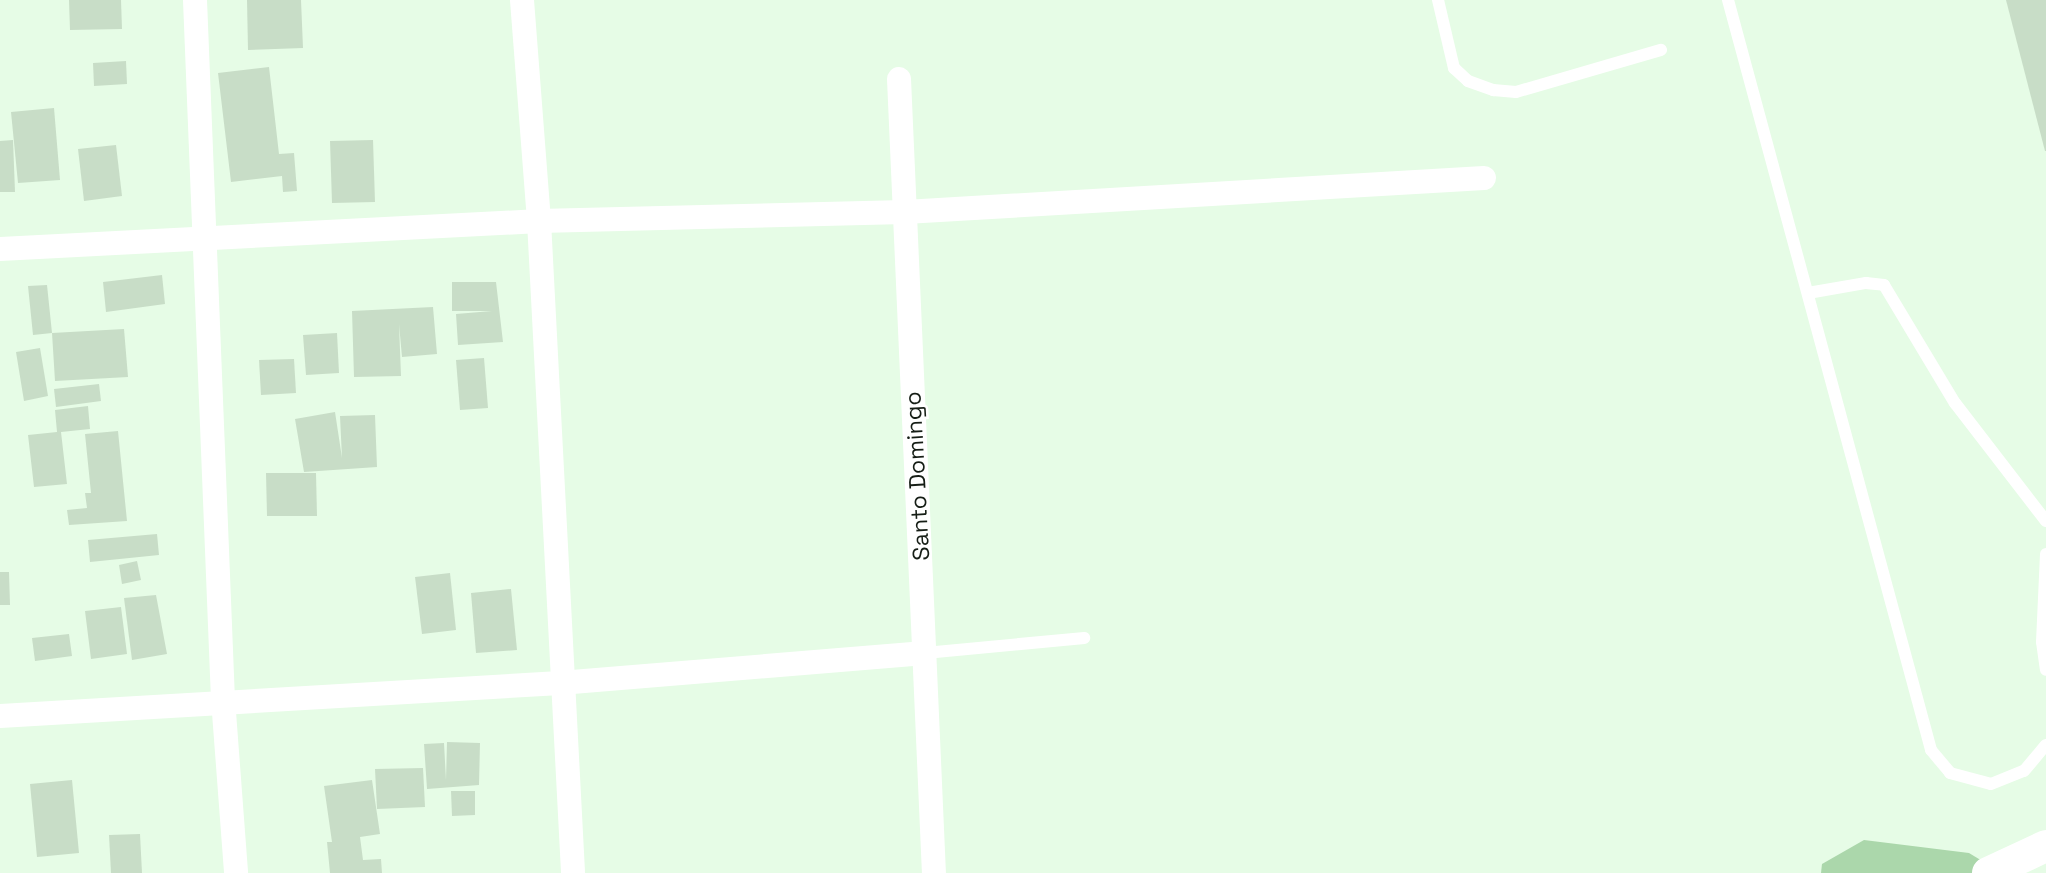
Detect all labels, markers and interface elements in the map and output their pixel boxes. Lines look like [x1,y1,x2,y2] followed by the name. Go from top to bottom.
[899,391,935,561] street label: Santo Domingo

